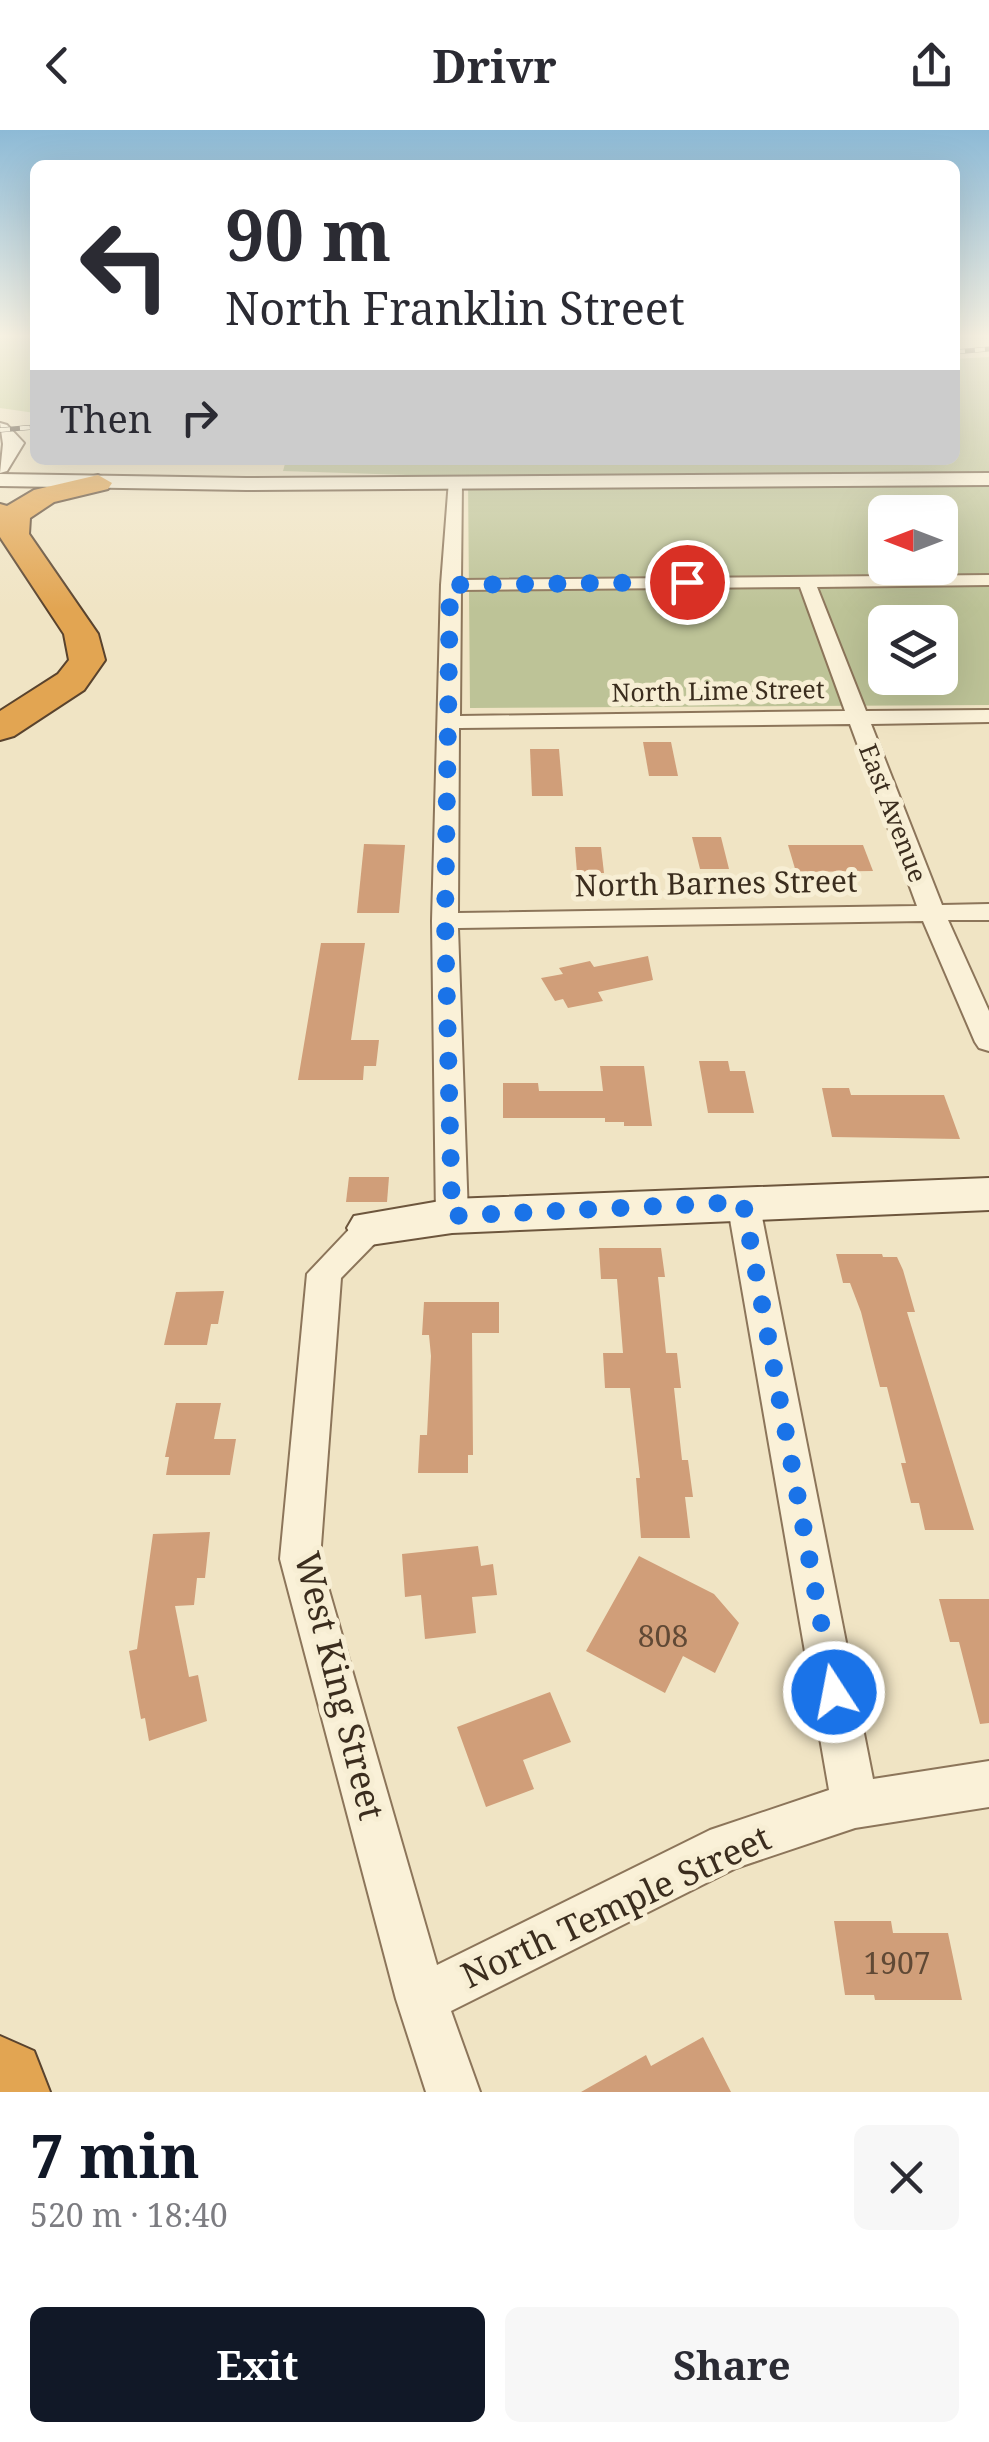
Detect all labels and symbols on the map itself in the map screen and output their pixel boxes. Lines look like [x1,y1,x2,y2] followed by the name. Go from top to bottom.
[868,495,958,585] north arrow
[645,540,730,625] pin
[611,671,825,709] street label: North Lime Street
[852,739,936,887] street label: East Avenue
[574,860,858,905] street label: North Barnes Street
[284,1547,396,1824] street label: West King Street
[638,1615,688,1656] house number: 808
[782,1640,886,1744] position arrow
[453,1813,778,1998] street label: North Temple Street
[863,1942,931,1983] house number: 1907

